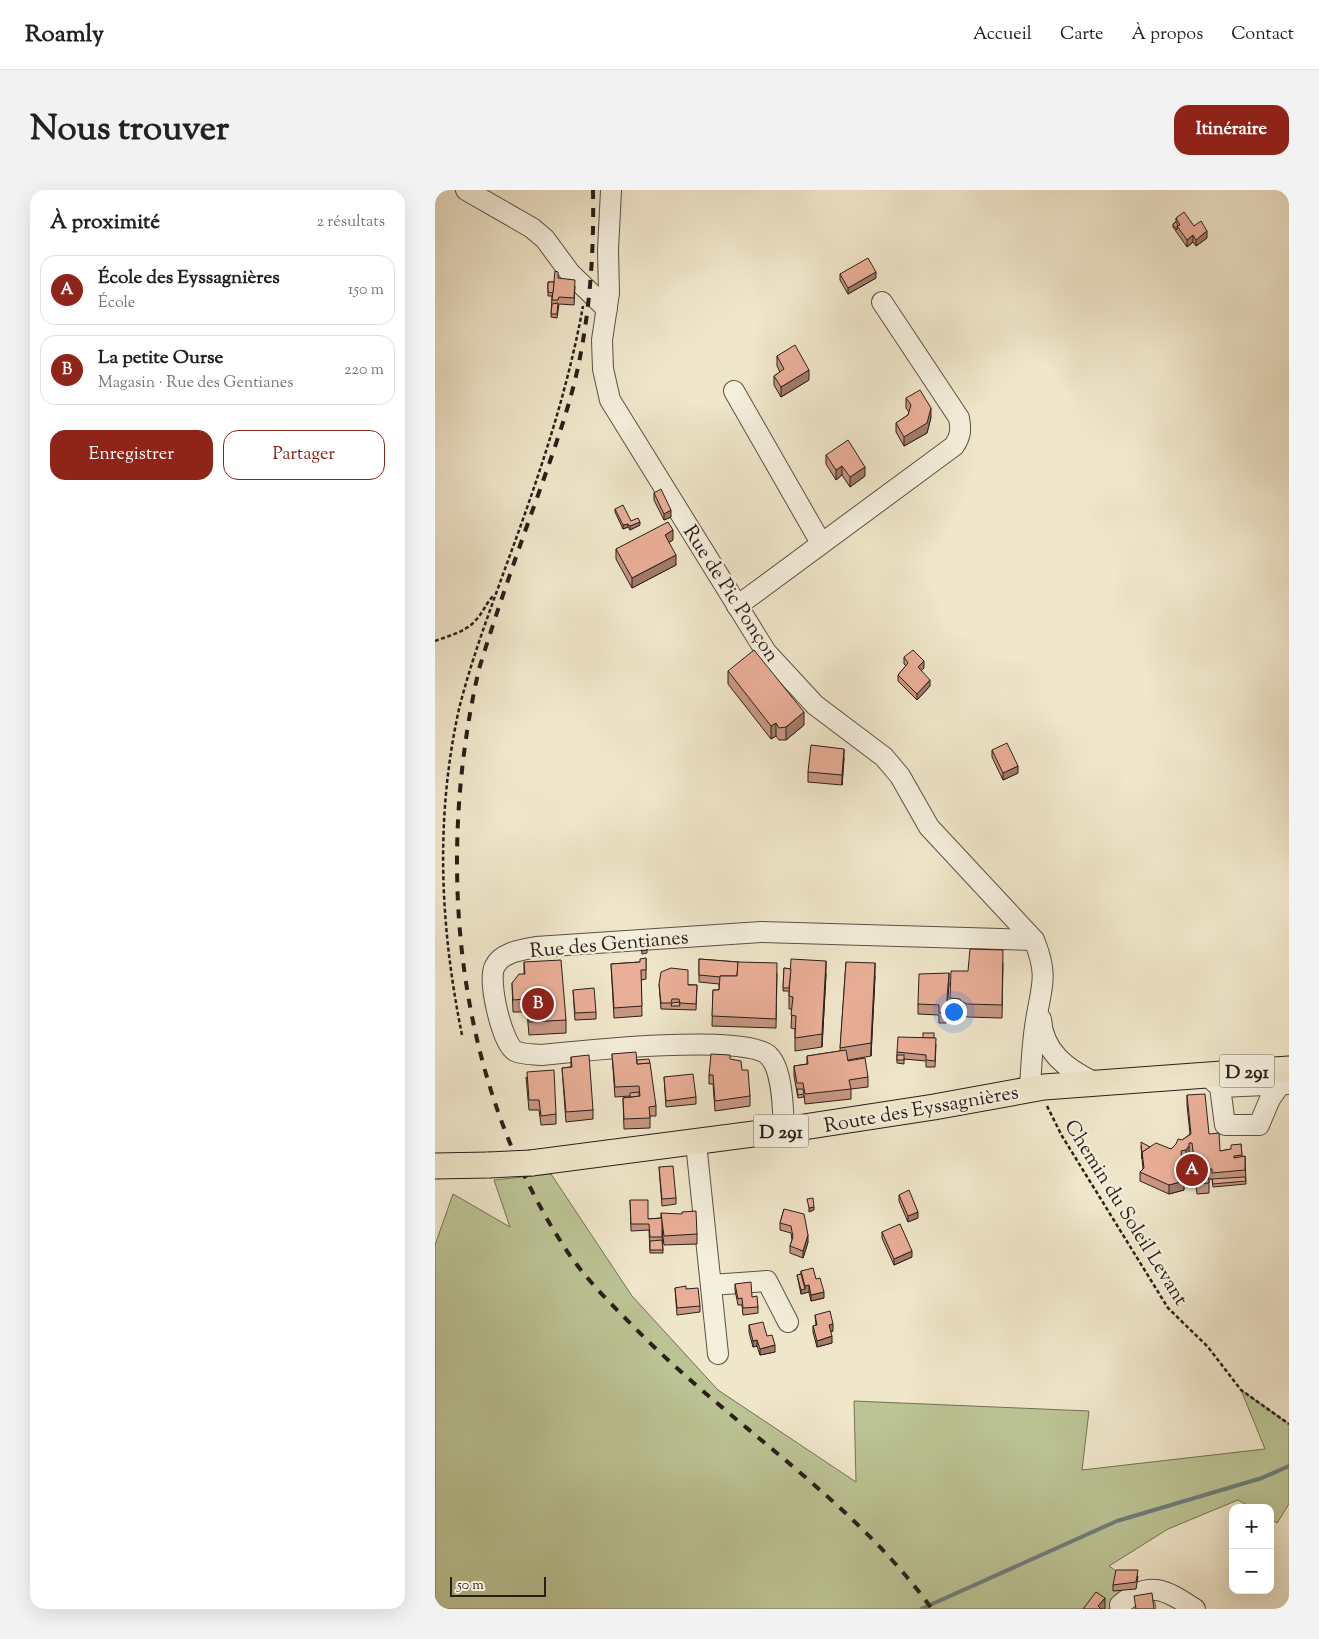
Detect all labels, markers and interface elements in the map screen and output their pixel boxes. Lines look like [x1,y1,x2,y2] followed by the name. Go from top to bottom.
[25,18,104,52] text: Roamly
[973,22,1032,48] text: Accueil
[1060,22,1104,48] text: Carte
[1132,22,1203,48] text: À propos
[1231,22,1294,48] text: Contact
[30,105,229,156] text: Nous trouver
[1174,105,1289,155] button: Itinéraire
[50,208,160,238] text: À proximité
[316,211,385,234] text: 2 résultats
[98,265,280,292] text: École des Eyssagnières
[61,279,74,302] text: A
[348,279,384,302] text: 150 m
[98,292,135,315] text: École
[98,345,223,372] text: La petite Ourse
[62,359,72,382] text: B
[344,359,384,382] text: 220 m
[98,372,294,395] text: Magasin · Rue des Gentianes
[50,430,213,480] button: Enregistrer
[223,430,385,480] button: Partager
[675,520,785,669] street label: Rue de Pic Ponçon
[529,924,690,967] street label: Rue des Gentianes
[522,985,554,1023] pin: B
[941,999,967,1025] your location
[1219,1054,1275,1088] road number: D 291
[822,1079,1021,1142] street label: Route des Eyssagnières
[753,1114,809,1148] road number: D 291
[1056,1115,1194,1312] street label: Chemin du Soleil Levant
[1176,1151,1208,1189] pin: A
[1229,1504,1274,1594] map controls
[1229,1504,1274,1549] button: +
[1229,1549,1274,1594] button: −
[450,1574,546,1597] scale bar
[457,1576,484,1596] text: 50 m

